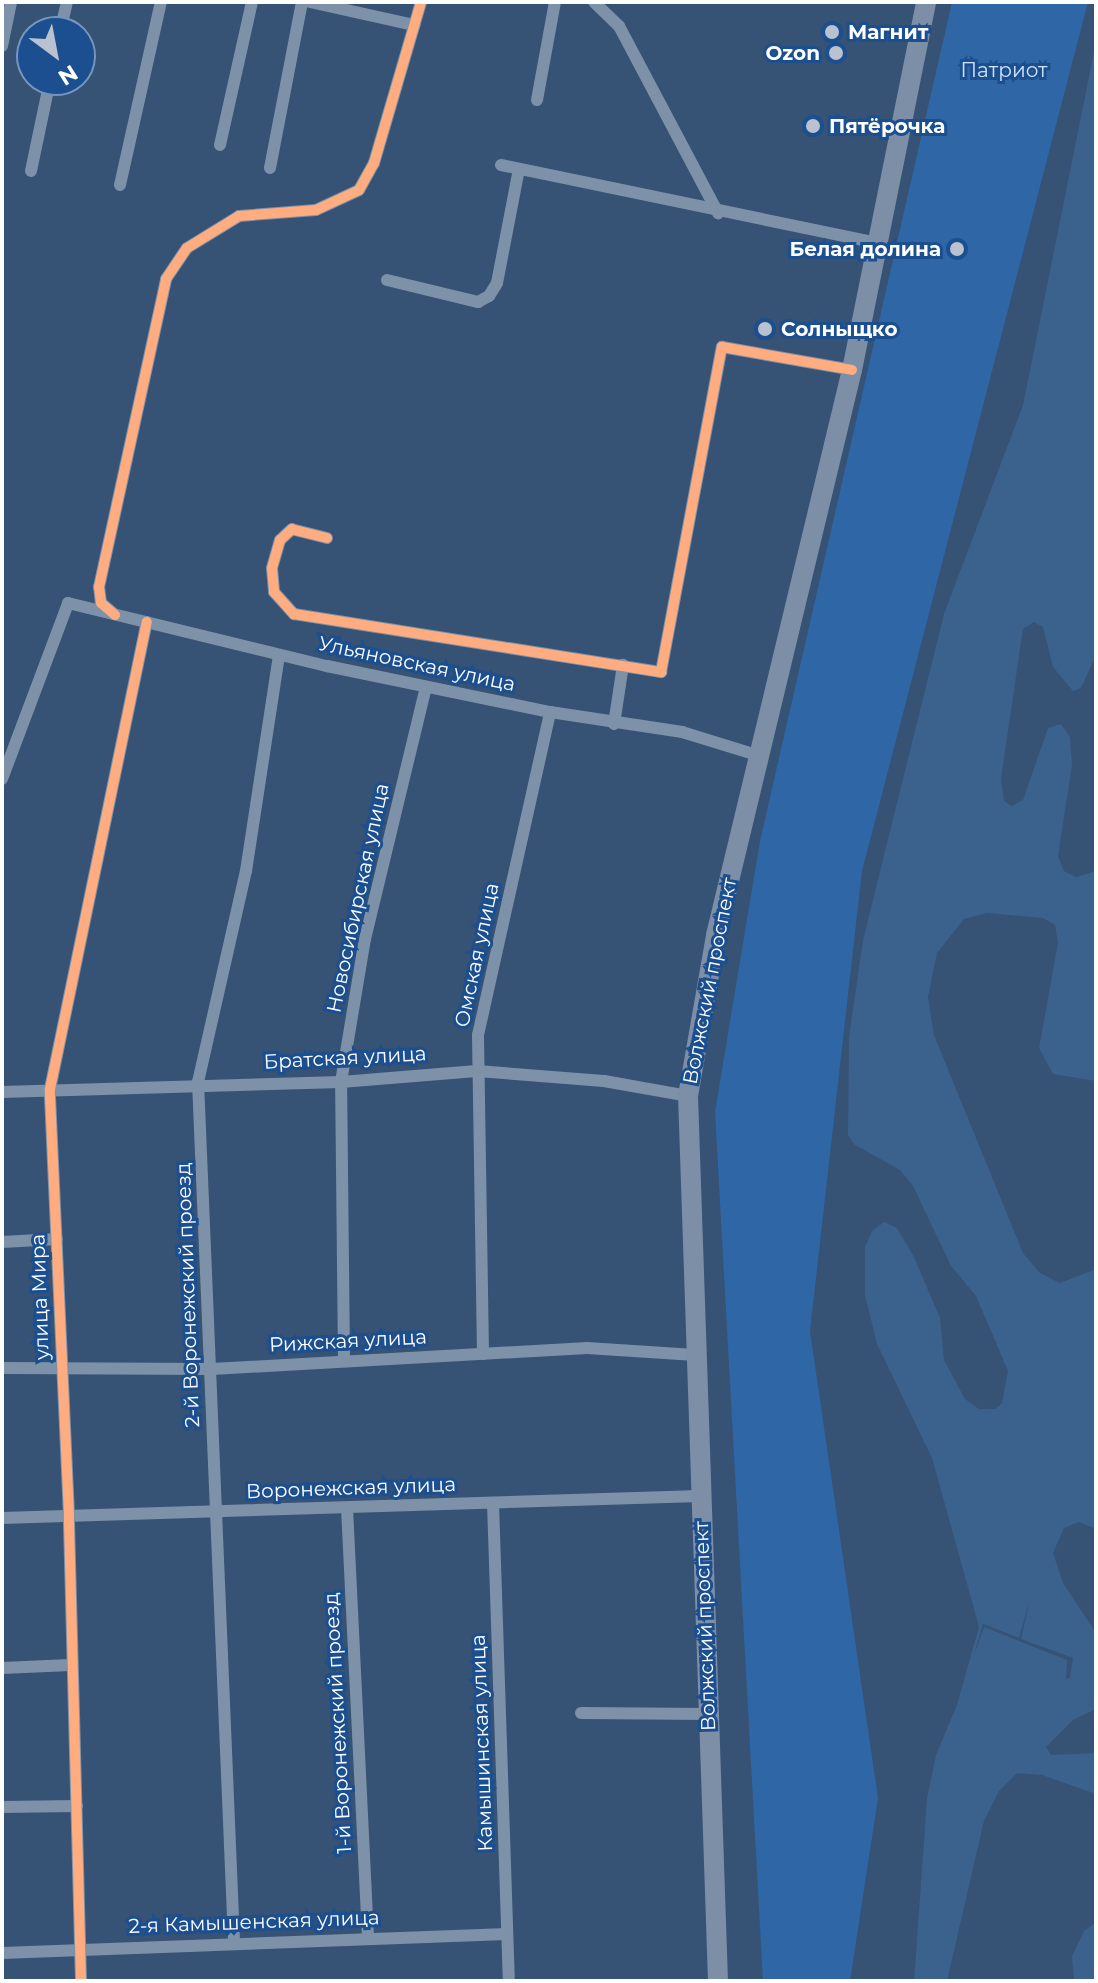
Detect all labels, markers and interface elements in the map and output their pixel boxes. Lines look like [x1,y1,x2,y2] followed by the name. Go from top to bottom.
[16,16,96,96] north arrow
[848,20,928,44] place label: Магнит
[823,23,841,41] marker: Магнит
[765,41,820,65] place label: Ozon
[827,44,845,62] marker: Ozon
[961,58,1047,82] park label: Патриот
[53,59,83,91] text: N
[829,114,945,138] place label: Пятёрочка
[804,117,822,135] marker: Пятёрочка
[789,237,941,261] place label: Белая долина
[948,240,966,258] marker: Белая долина
[781,317,897,341] place label: Солныщко
[756,320,774,338] marker: Солныщко
[316,631,518,697] street label: Ульяновская улица
[322,781,394,1015] street label: Новосибирская улица
[678,876,742,1086] street label: Волжский проспект
[450,881,504,1029] street label: Омская улица
[263,1042,427,1074] street label: Братская улица
[171,1162,205,1428] street label: 2-й Воронежский проезд
[26,1234,54,1360] street label: улица Мира
[269,1325,427,1357] street label: Рижская улица
[246,1472,456,1504] street label: Воронежская улица
[689,1521,721,1731] street label: Волжский проспект
[319,1592,357,1854] street label: 1-й Воронежский проезд
[466,1634,498,1852] street label: Камышинская улица
[128,1906,380,1938] street label: 2-я Камышенская улица

